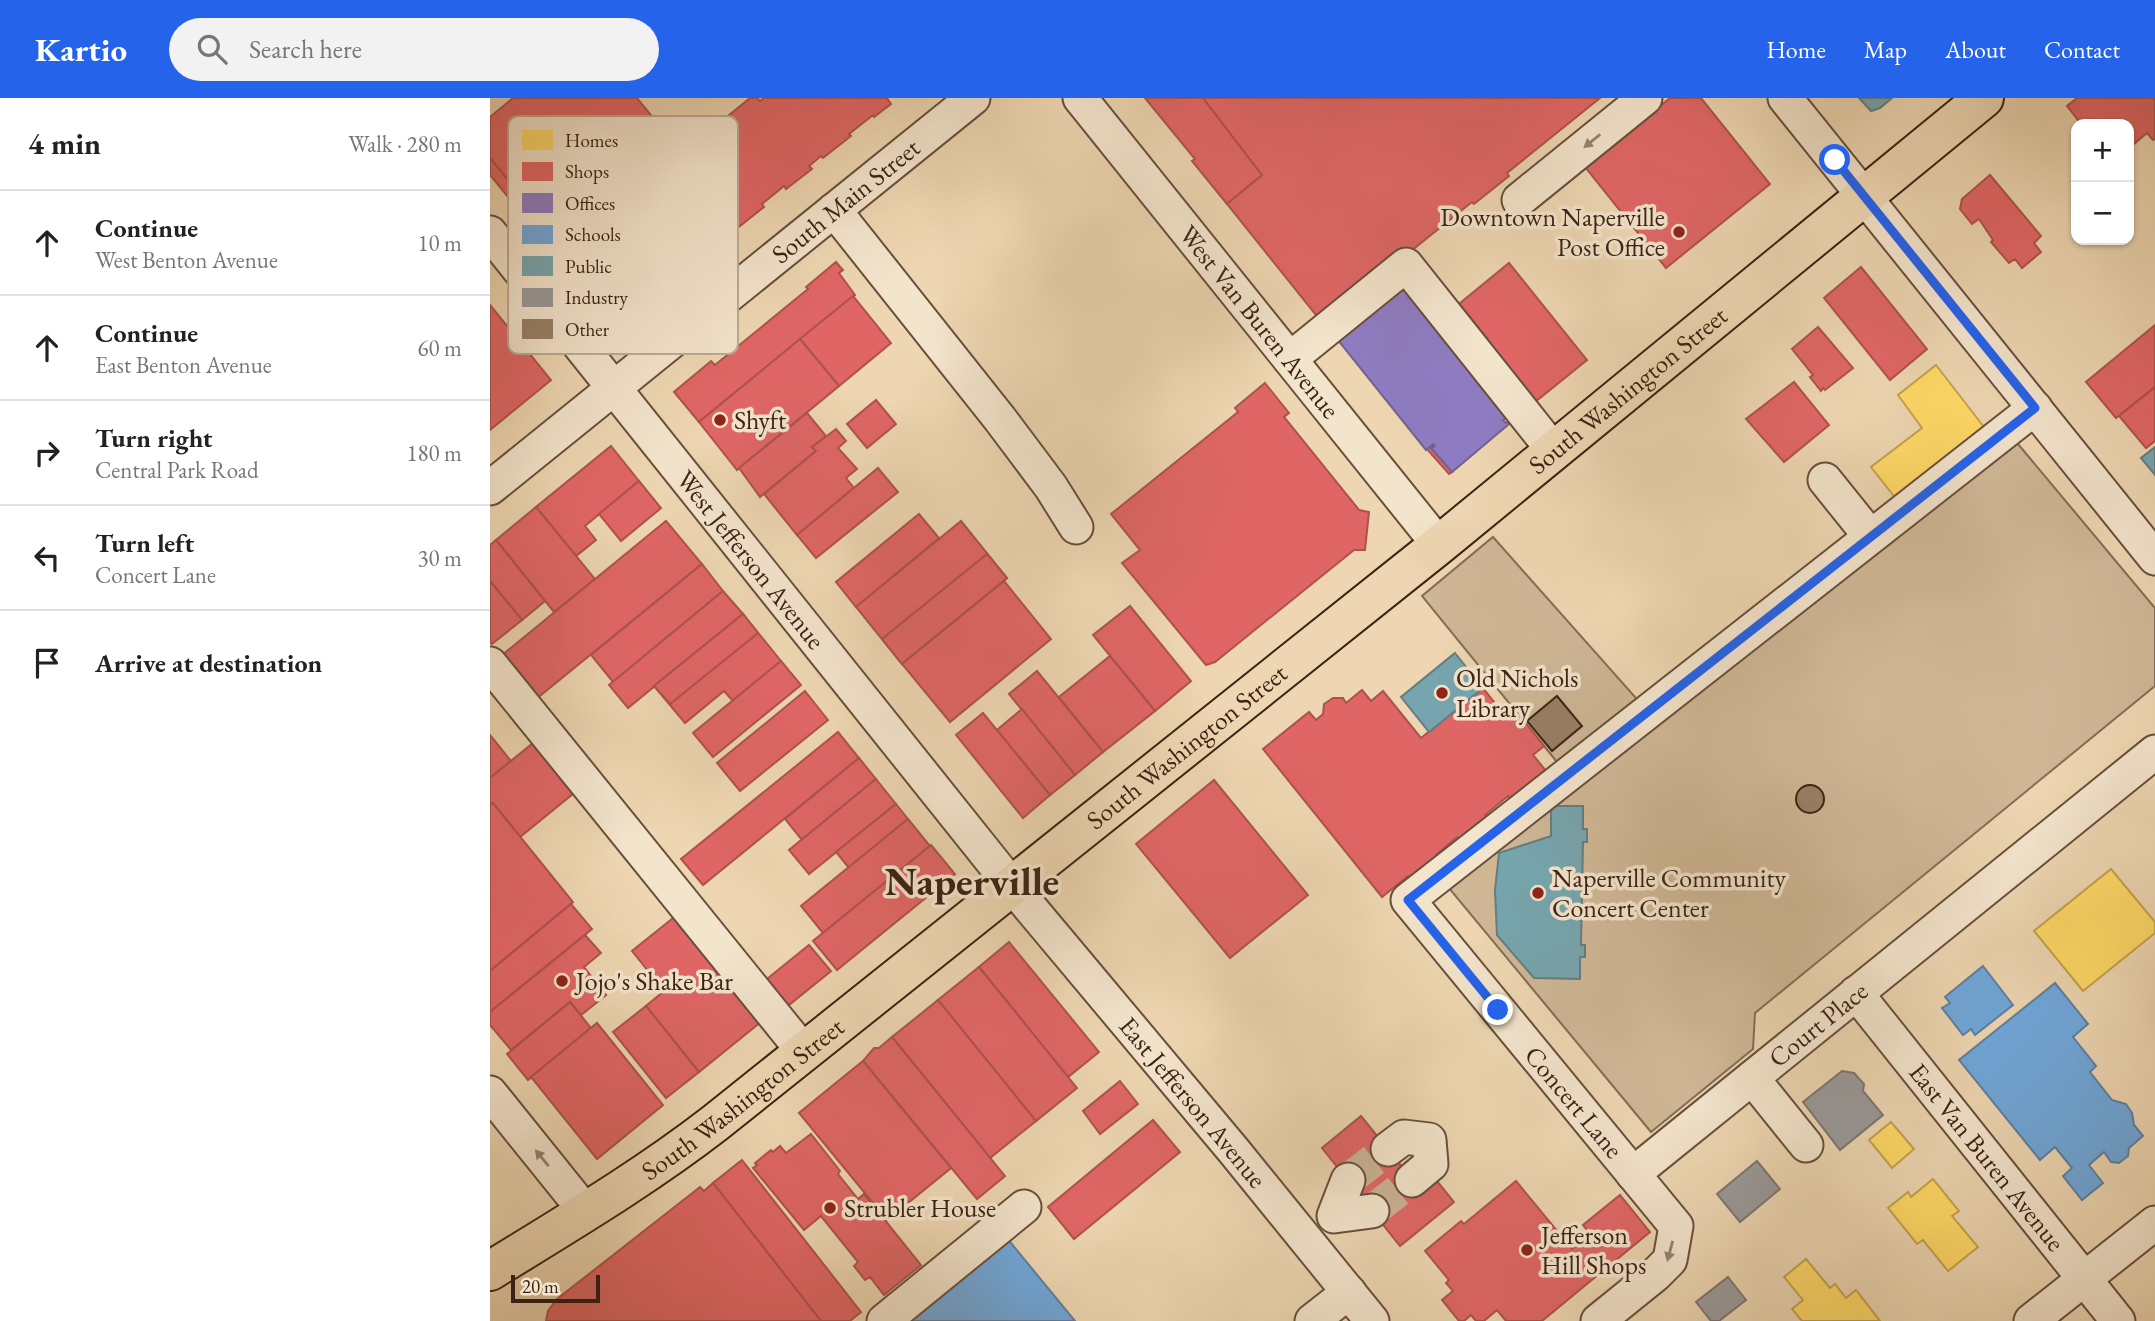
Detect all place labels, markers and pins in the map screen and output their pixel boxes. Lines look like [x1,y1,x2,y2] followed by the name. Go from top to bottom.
[1440,200,1665,264] place label: Downtown Naperville Post Office
[1671,224,1687,240] marker: Downtown Naperville Post Office
[734,403,786,437] place label: Shyft
[712,412,728,428] marker: Shyft
[1456,661,1579,725] place label: Old Nichols Library
[1434,685,1450,701] marker: Old Nichols Library
[1552,861,1787,925] place label: Naperville Community Concert Center
[1530,885,1546,901] marker: Naperville Community Concert Center
[574,964,733,998] place label: Jojo's Shake Bar
[554,973,570,989] marker: Jojo's Shake Bar
[844,1191,996,1225] place label: Strubler House
[822,1200,838,1216] marker: Strubler House
[1539,1218,1646,1282] place label: Jefferson Hill Shops
[1519,1242,1535,1258] marker: Jefferson Hill Shops

